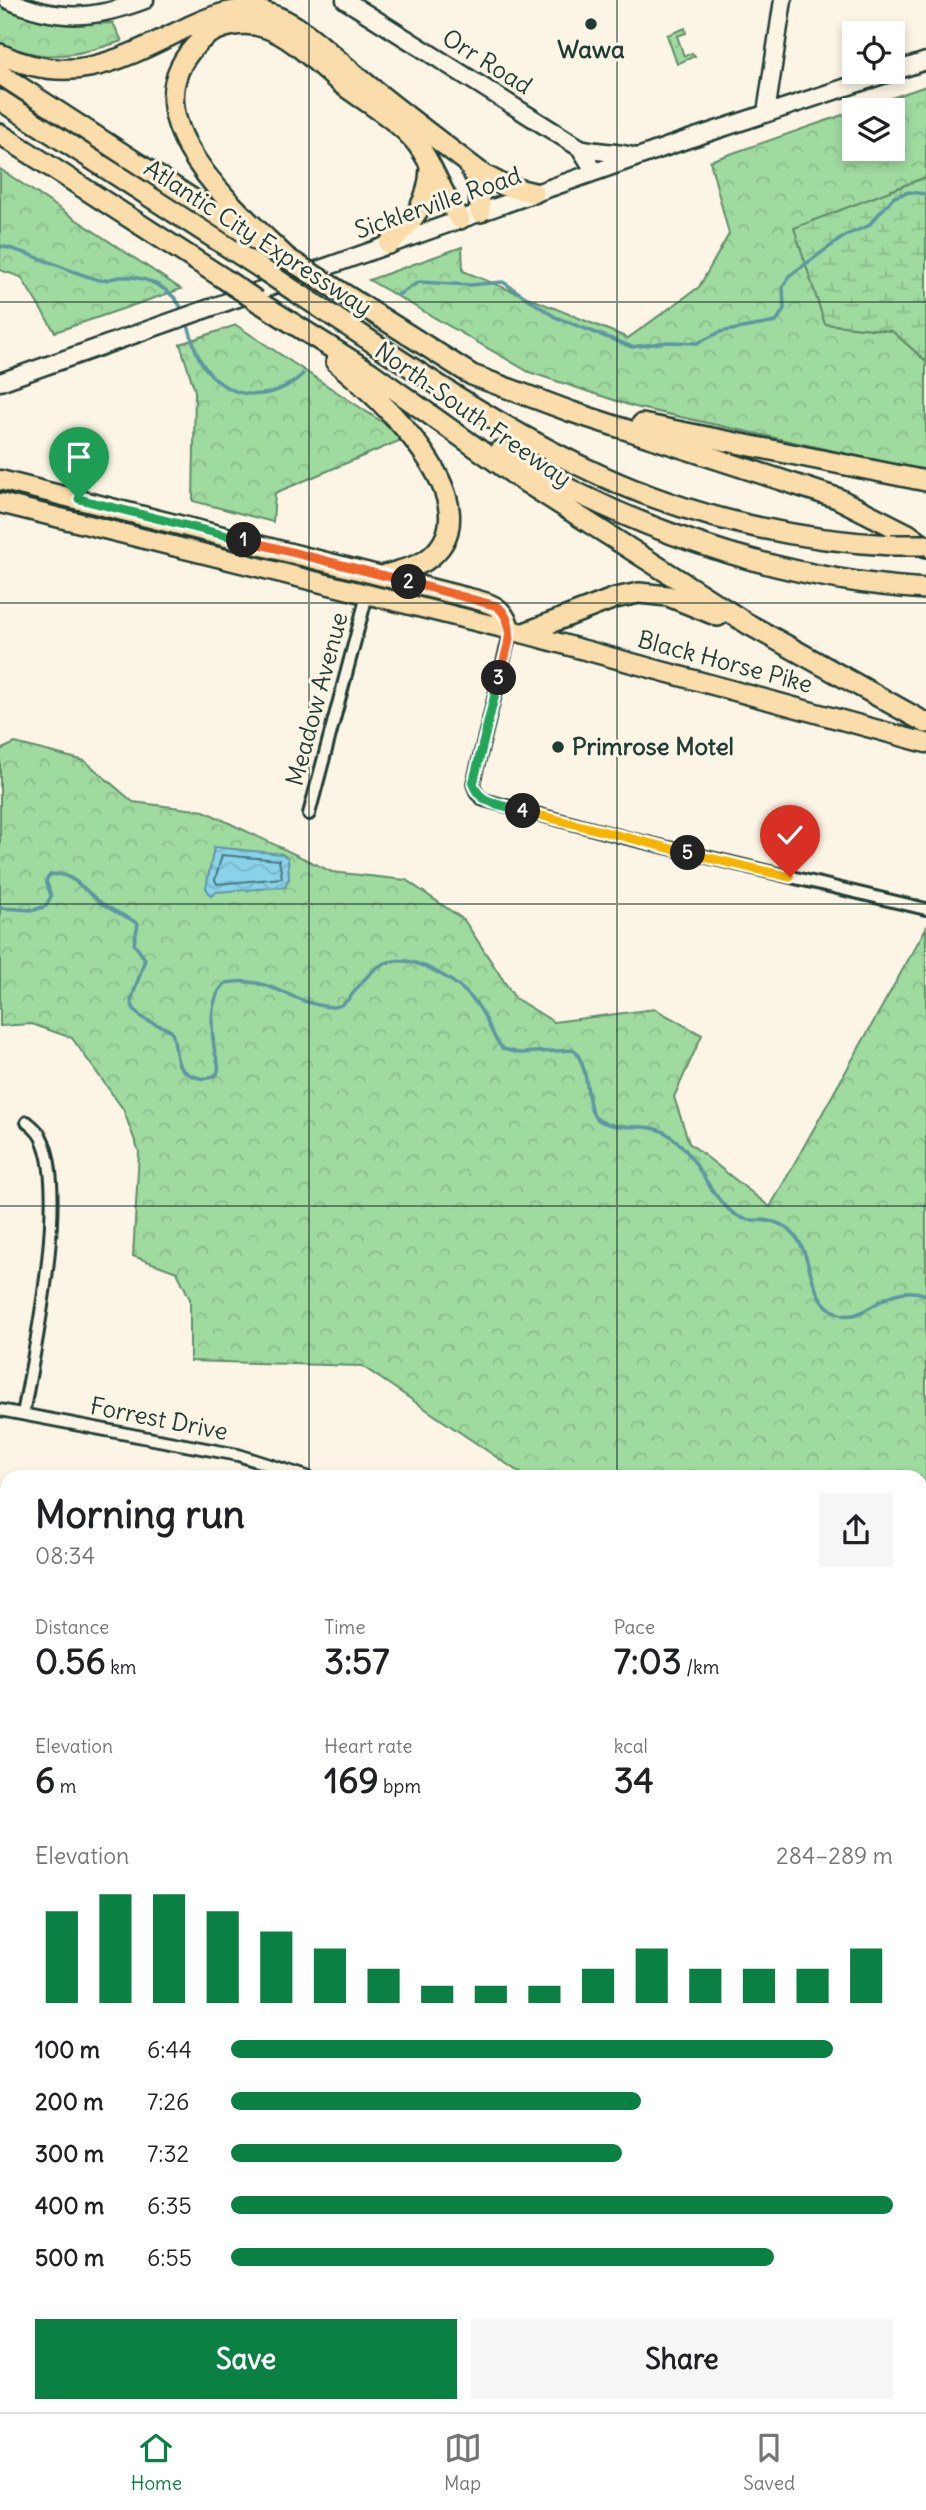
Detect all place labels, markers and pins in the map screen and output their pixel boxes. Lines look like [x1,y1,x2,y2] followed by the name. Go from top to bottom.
[583,16,599,32] marker: Wawa
[557,34,625,64] place label: Wawa
[49,427,109,499] pin
[226,522,262,558] pin: 1
[392,564,426,600] pin: 2
[482,660,516,696] pin: 3
[572,731,734,761] place label: Primrose Motel
[550,739,566,755] marker: Primrose Motel
[505,794,540,828] pin: 4
[760,805,820,877] pin
[670,836,706,870] pin: 5

